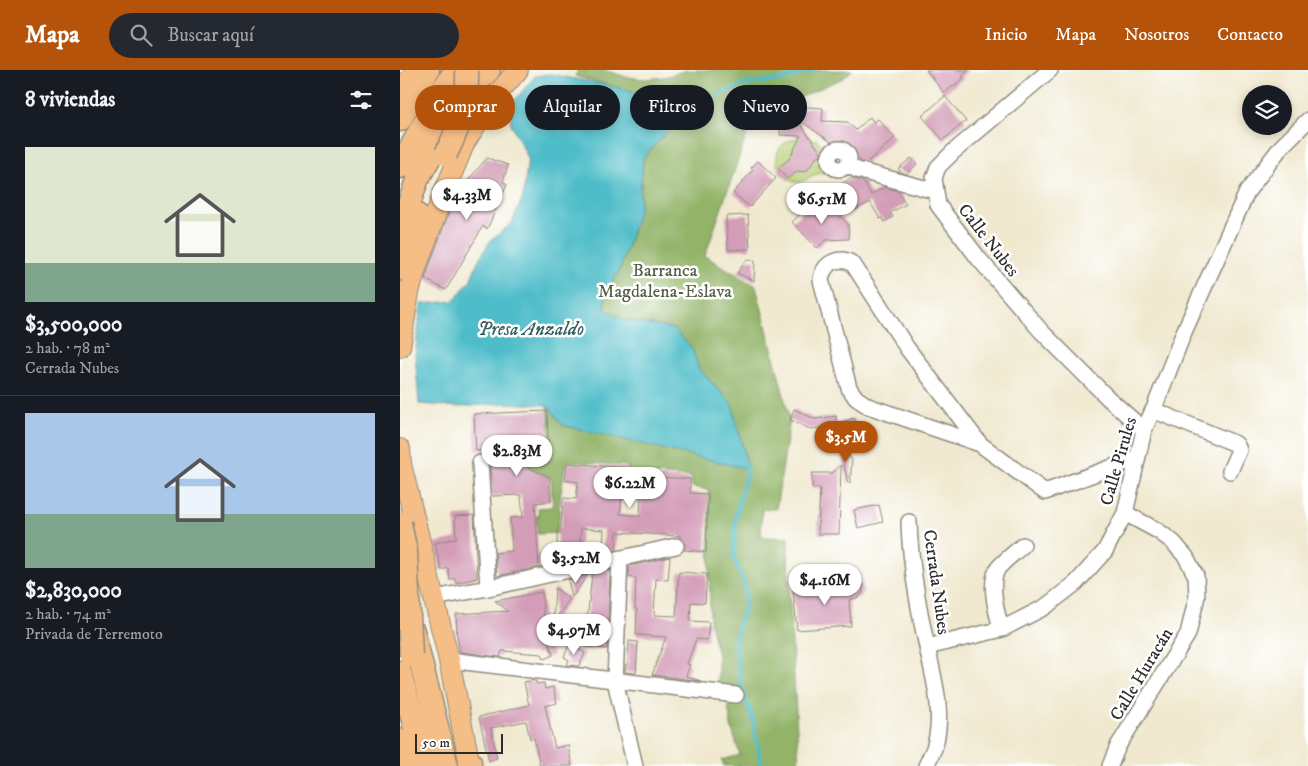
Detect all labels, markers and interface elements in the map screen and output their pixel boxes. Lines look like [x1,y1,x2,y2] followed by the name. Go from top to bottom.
[109,13,459,58] search box
[25,20,79,50] text: Mapa
[127,21,155,49] icon: search
[167,24,254,47] text: Buscar aquí
[985,24,1027,46] text: Inicio
[1055,24,1096,46] text: Mapa
[1124,24,1189,46] text: Nosotros
[1217,24,1283,46] text: Contacto
[415,85,515,130] chip: Comprar
[525,85,620,130] chip: Alquilar
[630,85,714,130] chip: Filtros
[724,85,807,130] chip: Nuevo
[1242,85,1292,135] map controls
[1242,85,1292,135] button: layers
[347,86,375,114] icon: filters
[25,87,115,113] text: 8 viviendas
[426,178,508,221] pin: $4.33M
[155,180,245,270] icon: home
[781,182,863,225] pin: $6.51M
[443,185,491,205] text: $4.33M
[797,189,847,209] text: $6.51M
[953,200,1024,282] street label: Calle Nubes
[598,260,732,303] park label: Barranca Magdalena-Eslava
[25,312,122,338] text: $3,500,000
[478,318,584,341] water label: Presa Anzaldo
[25,338,110,358] text: 2 hab. · 78 m²
[25,358,119,378] text: Cerrada Nubes
[1096,415,1142,508] street label: Calle Pirules
[811,420,881,463] pin: $3.5M
[826,427,866,447] text: $3.5M
[476,434,558,477] pin: $2.83M
[492,441,542,461] text: $2.83M
[155,445,245,535] icon: home
[589,466,671,509] pin: $6.22M
[604,473,656,493] text: $6.22M
[918,528,954,636] street label: Cerrada Nubes
[535,542,617,584] pin: $3.52M
[552,548,600,568] text: $3.52M
[784,564,866,606] pin: $4.16M
[800,570,850,590] text: $4.16M
[25,578,122,604] text: $2,830,000
[25,604,111,624] text: 2 hab. · 74 m²
[533,614,615,656] pin: $4.97M
[547,620,601,640] text: $4.97M
[25,624,163,644] text: Privada de Terremoto
[1106,624,1178,725] street label: Calle Huracán
[415,731,502,754] scale bar
[422,734,450,752] text: 50 m

